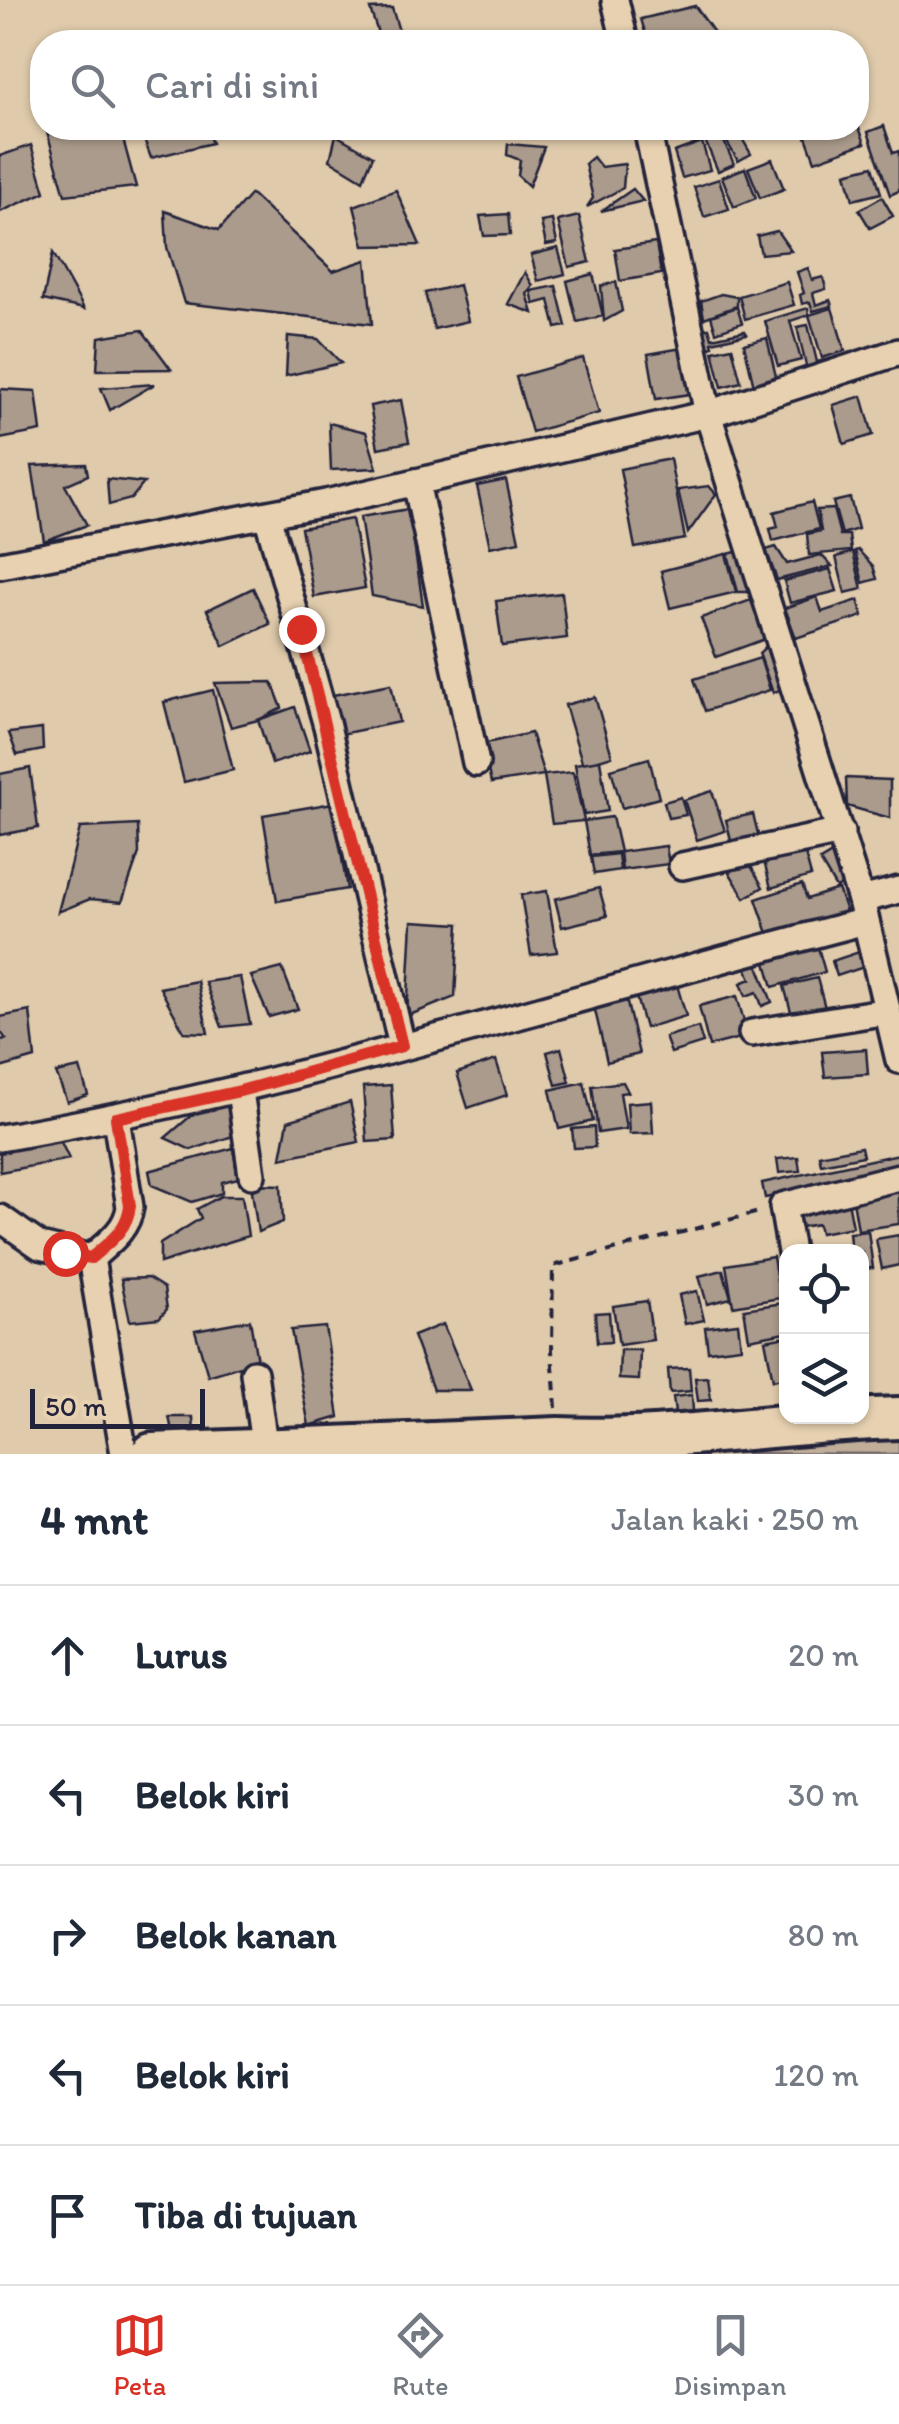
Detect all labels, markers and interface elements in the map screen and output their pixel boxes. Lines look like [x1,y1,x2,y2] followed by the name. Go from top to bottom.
[30,30,869,140] search box
[65,58,120,113] icon: search
[145,62,319,108] text: Cari di sini
[279,607,325,653] route end
[43,1231,89,1277] route start
[779,1244,869,1424] map controls
[779,1244,869,1334] button: locate
[779,1334,869,1424] button: layers
[30,1384,205,1428] scale bar
[45,1389,107,1423] text: 50 m
[40,1494,148,1545] text: 4 mnt
[611,1500,859,1538] text: Jalan kaki · 250 m
[40,1628,95,1683] icon: ahead
[135,1632,228,1678] text: Lurus
[788,1636,859,1674] text: 20 m
[40,1768,95,1823] icon: left
[135,1772,290,1818] text: Belok kiri
[788,1776,859,1814] text: 30 m
[40,1908,95,1963] icon: right
[135,1912,337,1958] text: Belok kanan
[788,1916,859,1954] text: 80 m
[40,2048,95,2103] icon: left
[135,2052,290,2098] text: Belok kiri
[773,2056,859,2094] text: 120 m
[40,2188,95,2243] icon: arrive
[135,2192,357,2238] text: Tiba di tujuan
[112,2308,167,2402] tab: Peta
[392,2308,449,2402] tab: Rute
[674,2308,787,2402] tab: Disimpan

